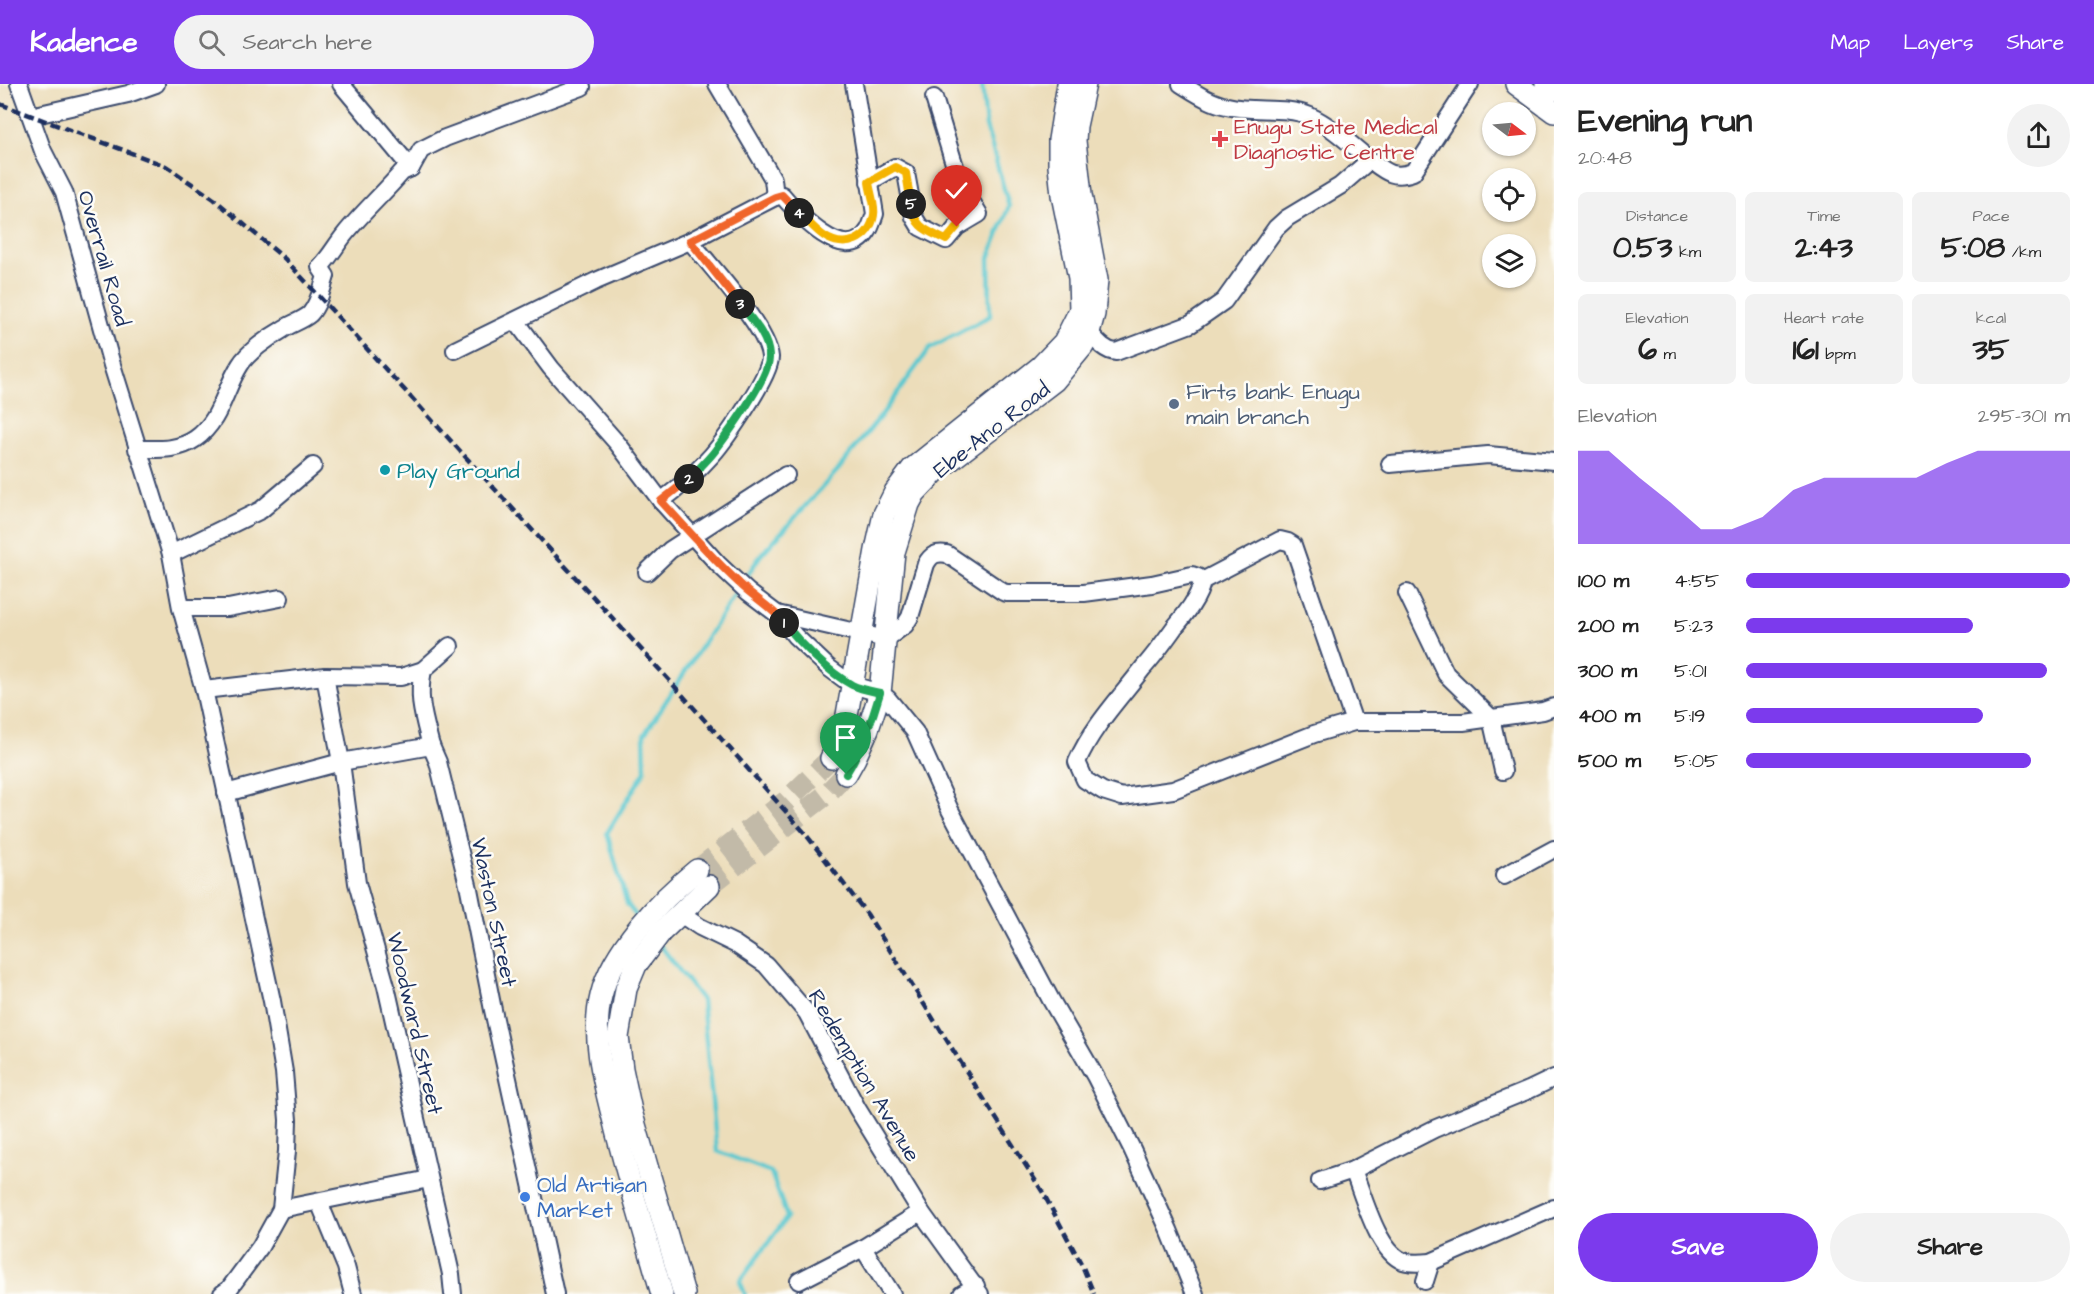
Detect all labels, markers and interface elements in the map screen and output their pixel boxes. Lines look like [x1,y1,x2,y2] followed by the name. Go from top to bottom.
[174,15,594,69] search box
[30,23,138,62] text: Kadence
[195,26,228,59] icon: search
[243,27,372,58] text: Search here
[1830,28,1870,57] text: Map
[1903,28,1973,57] text: Layers
[2006,28,2064,57] text: Share
[1578,98,1752,144] text: Evening run
[1482,102,1536,156] north arrow
[1482,102,1536,288] map controls
[2007,104,2070,167] button: share
[1234,112,1438,169] place label: Enugu State Medical Diagnostic Centre
[1211,130,1229,148] marker: Enugu State Medical Diagnostic Centre
[1578,144,1632,172] text: 20:48
[931,165,982,227] pin
[1482,168,1536,222] button: locate
[940,174,973,207] icon: check
[69,187,138,330] street label: Overrail Road
[896,189,926,219] pin: 5
[905,193,917,215] text: 5
[784,198,814,228] pin: 4
[794,202,804,224] text: 4
[1626,205,1688,227] text: Distance
[1807,205,1841,227] text: Time
[1972,205,2010,227] text: Pace
[1613,227,1672,269] text: 0.53
[1795,227,1853,269] text: 2:43
[1941,227,2005,269] text: 5:08
[1482,234,1536,288] button: layers
[1672,241,1701,263] text: km
[2005,241,2041,263] text: /km
[725,289,755,319] pin: 3
[736,293,744,315] text: 3
[1626,307,1688,329] text: Elevation
[1784,307,1864,329] text: Heart rate
[1976,307,2006,329] text: kcal
[1638,329,1657,371] text: 6
[1792,329,1819,371] text: 161
[1973,329,2009,371] text: 35
[1657,343,1676,365] text: m
[1819,343,1856,365] text: bpm
[927,375,1057,486] street label: Ebe-Ano Road
[1186,377,1360,433] place label: Firts bank Enugu main branch
[1167,397,1181,411] marker: Firts bank Enugu main branch
[1578,402,1657,430] text: Elevation
[1978,402,2070,430] text: 295–301 m
[397,456,520,488] place label: Play Ground
[378,463,392,477] marker: Play Ground
[674,464,704,494] pin: 2
[684,468,694,490] text: 2
[1578,567,1629,595] text: 100 m
[1674,567,1719,595] text: 4:55
[769,608,799,638] pin: 1
[783,612,785,634] text: 1
[1578,612,1638,640] text: 200 m
[1674,612,1713,640] text: 5:23
[1578,657,1637,685] text: 300 m
[1674,657,1707,685] text: 5:01
[1578,702,1640,730] text: 400 m
[1674,702,1705,730] text: 5:19
[820,712,871,774] pin
[829,721,862,754] icon: arrive
[1578,747,1641,775] text: 500 m
[1674,747,1718,775] text: 5:05
[463,835,525,990] street label: Waston Street
[379,929,451,1117] street label: Woodward Street
[800,984,928,1168] street label: Redemption Avenue
[537,1170,647,1226] place label: Old Artisan Market
[518,1190,532,1204] marker: Old Artisan Market
[1578,1213,1818,1282] button: Save
[1830,1213,2070,1282] button: Share

